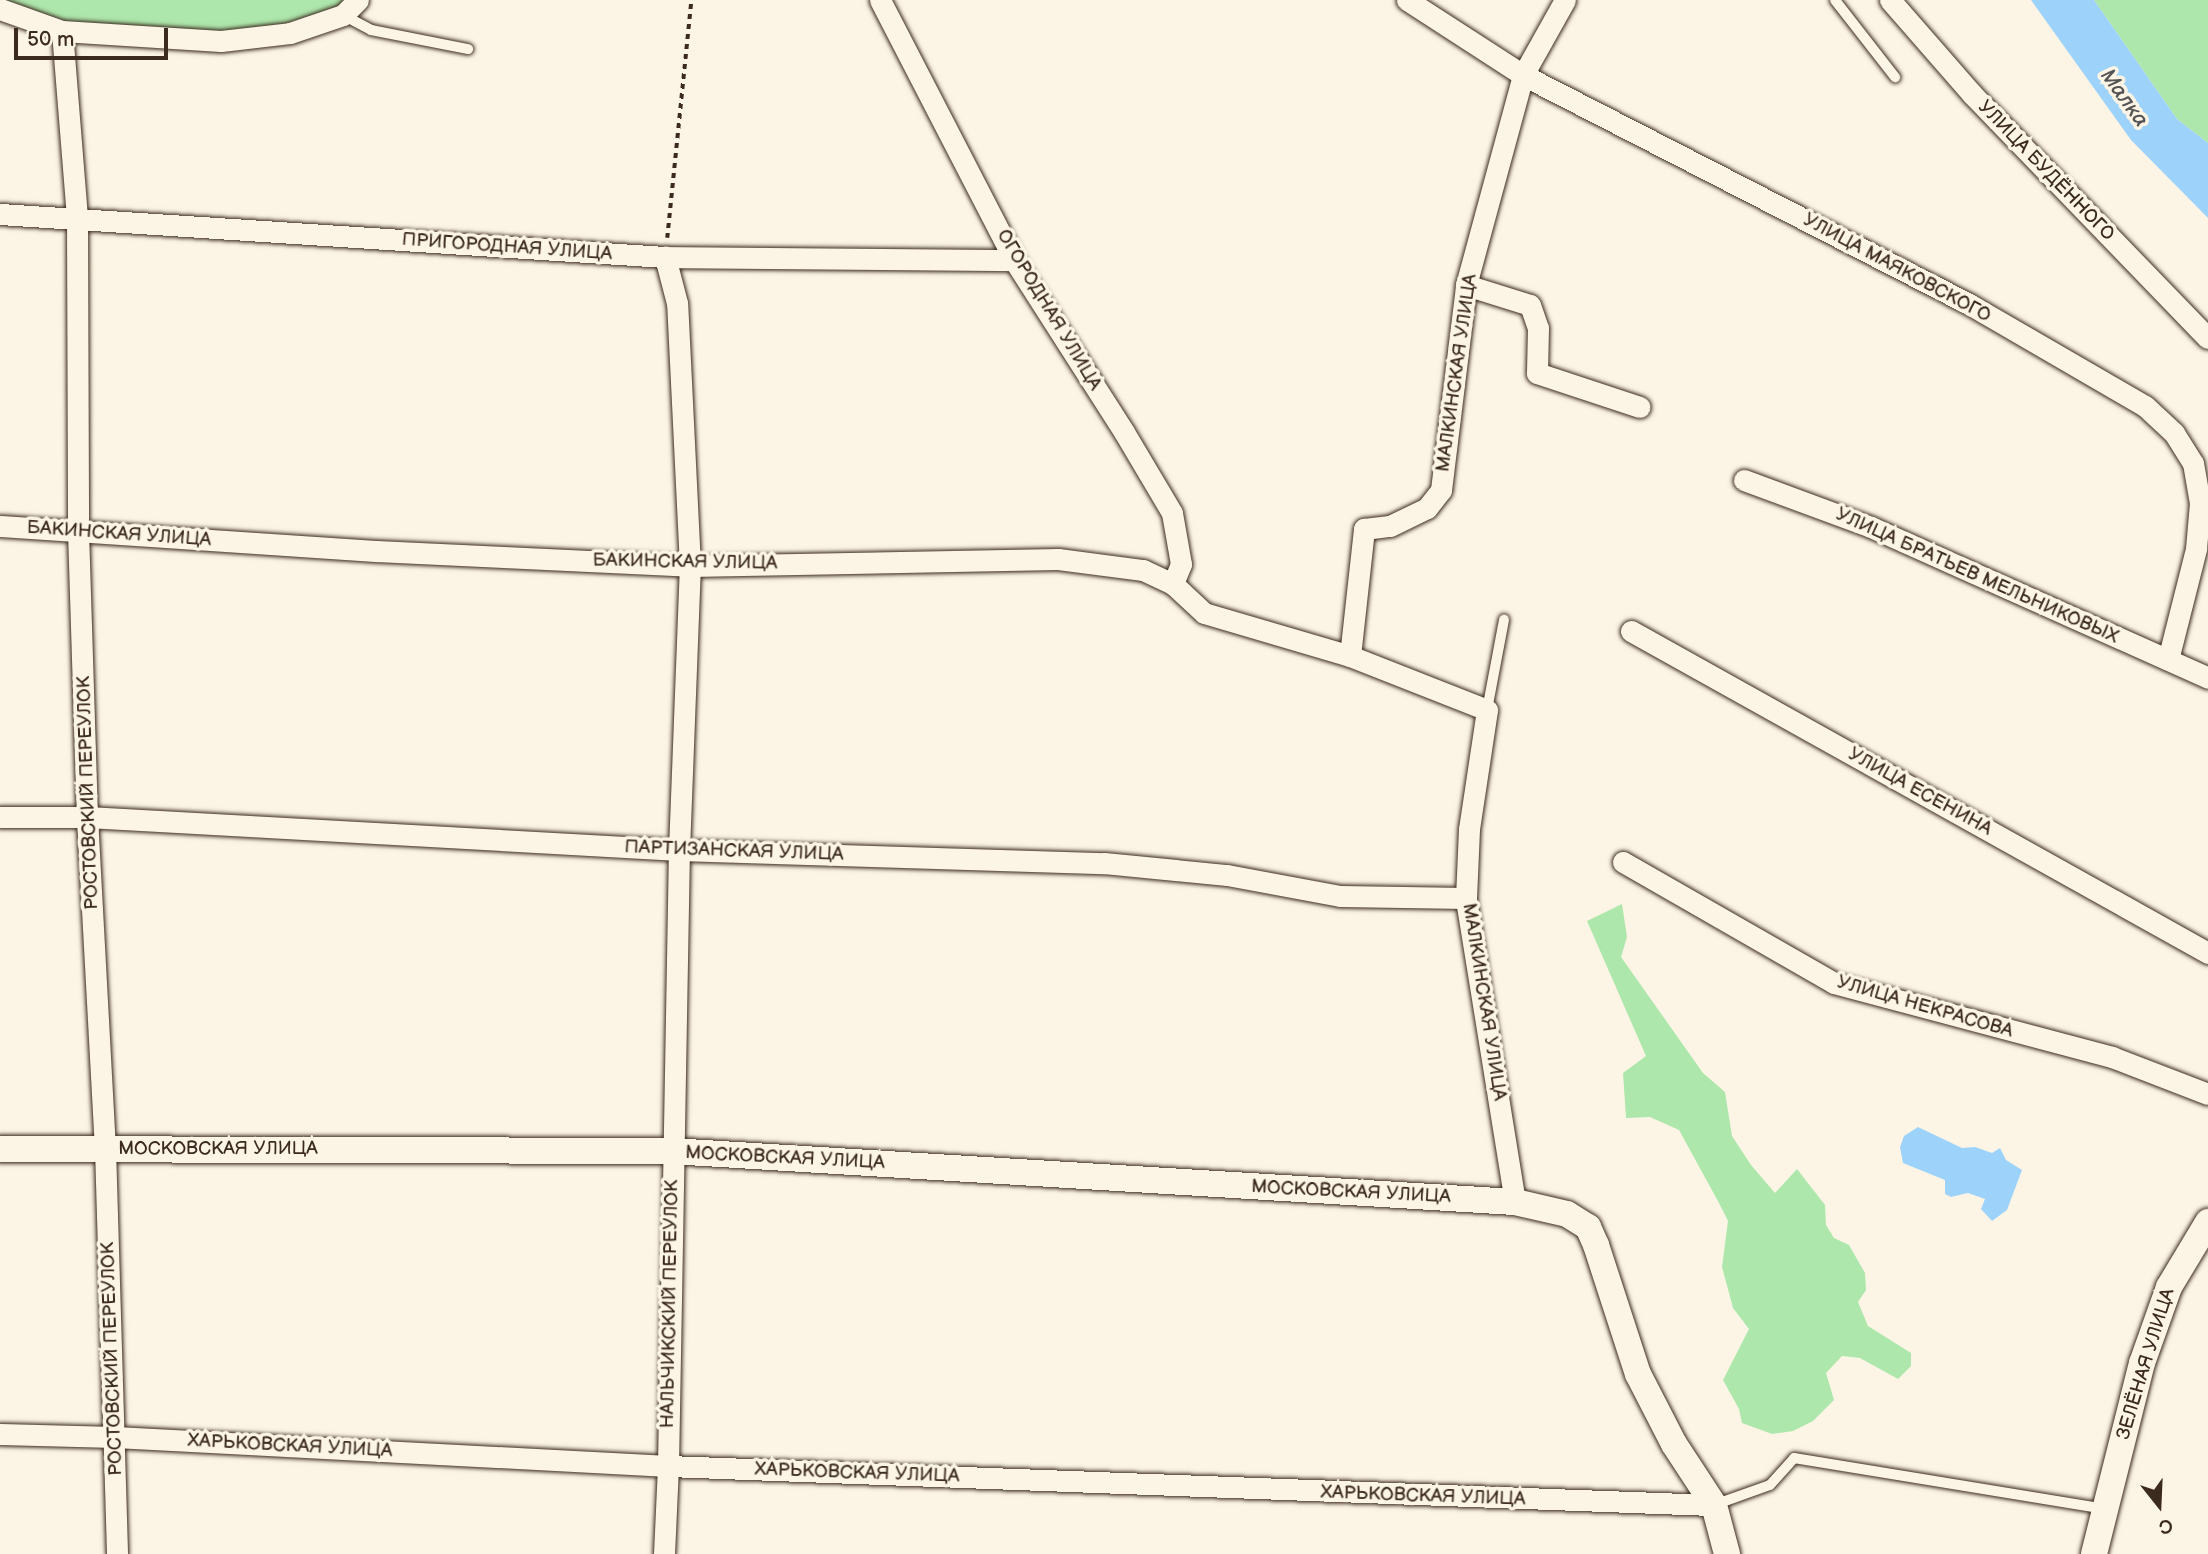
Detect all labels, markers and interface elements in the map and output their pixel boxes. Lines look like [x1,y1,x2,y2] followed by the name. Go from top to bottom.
[18,14,172,58] scale bar
[27,27,74,52] text: 50 m
[2095,64,2153,132] water label: Малка
[1973,96,2119,246] street label: УЛИЦА БУДЁННОГО
[1799,209,1995,327] street label: УЛИЦА МАЯКОВСКОГО
[992,225,1106,395] street label: ОГОРОДНАЯ УЛИЦА
[401,228,613,266] street label: ПРИГОРОДНАЯ УЛИЦА
[1432,273,1482,473] street label: МАЛКИНСКАЯ УЛИЦА
[1832,503,2122,649] street label: УЛИЦА БРАТЬЕВ МЕЛЬНИКОВЫХ
[26,516,212,552] street label: БАКИНСКАЯ УЛИЦА
[592,549,778,575] street label: БАКИНСКАЯ УЛИЦА
[73,676,103,910] street label: РОСТОВСКИЙ ПЕРЕУЛОК
[1844,743,1996,841] street label: УЛИЦА ЕСЕНИНА
[624,836,844,866] street label: ПАРТИЗАНСКАЯ УЛИЦА
[1457,902,1511,1102] street label: МАЛКИНСКАЯ УЛИЦА
[1834,971,2016,1043] street label: УЛИЦА НЕКРАСОВА
[118,1138,318,1160] street label: МОСКОВСКАЯ УЛИЦА
[685,1141,885,1175] street label: МОСКОВСКАЯ УЛИЦА
[1251,1175,1451,1209] street label: МОСКОВСКАЯ УЛИЦА
[656,1180,684,1428] street label: НАЛЬЧИКСКИЙ ПЕРЕУЛОК
[97,1242,127,1476] street label: РОСТОВСКИЙ ПЕРЕУЛОК
[2112,1286,2180,1442] street label: ЗЕЛЁНАЯ УЛИЦА
[187,1429,393,1463] street label: ХАРЬКОВСКАЯ УЛИЦА
[754,1458,960,1488] street label: ХАРЬКОВСКАЯ УЛИЦА
[2124,1470,2194,1540] north arrow
[1320,1481,1526,1511] street label: ХАРЬКОВСКАЯ УЛИЦА
[2156,1512,2175,1538] text: С

